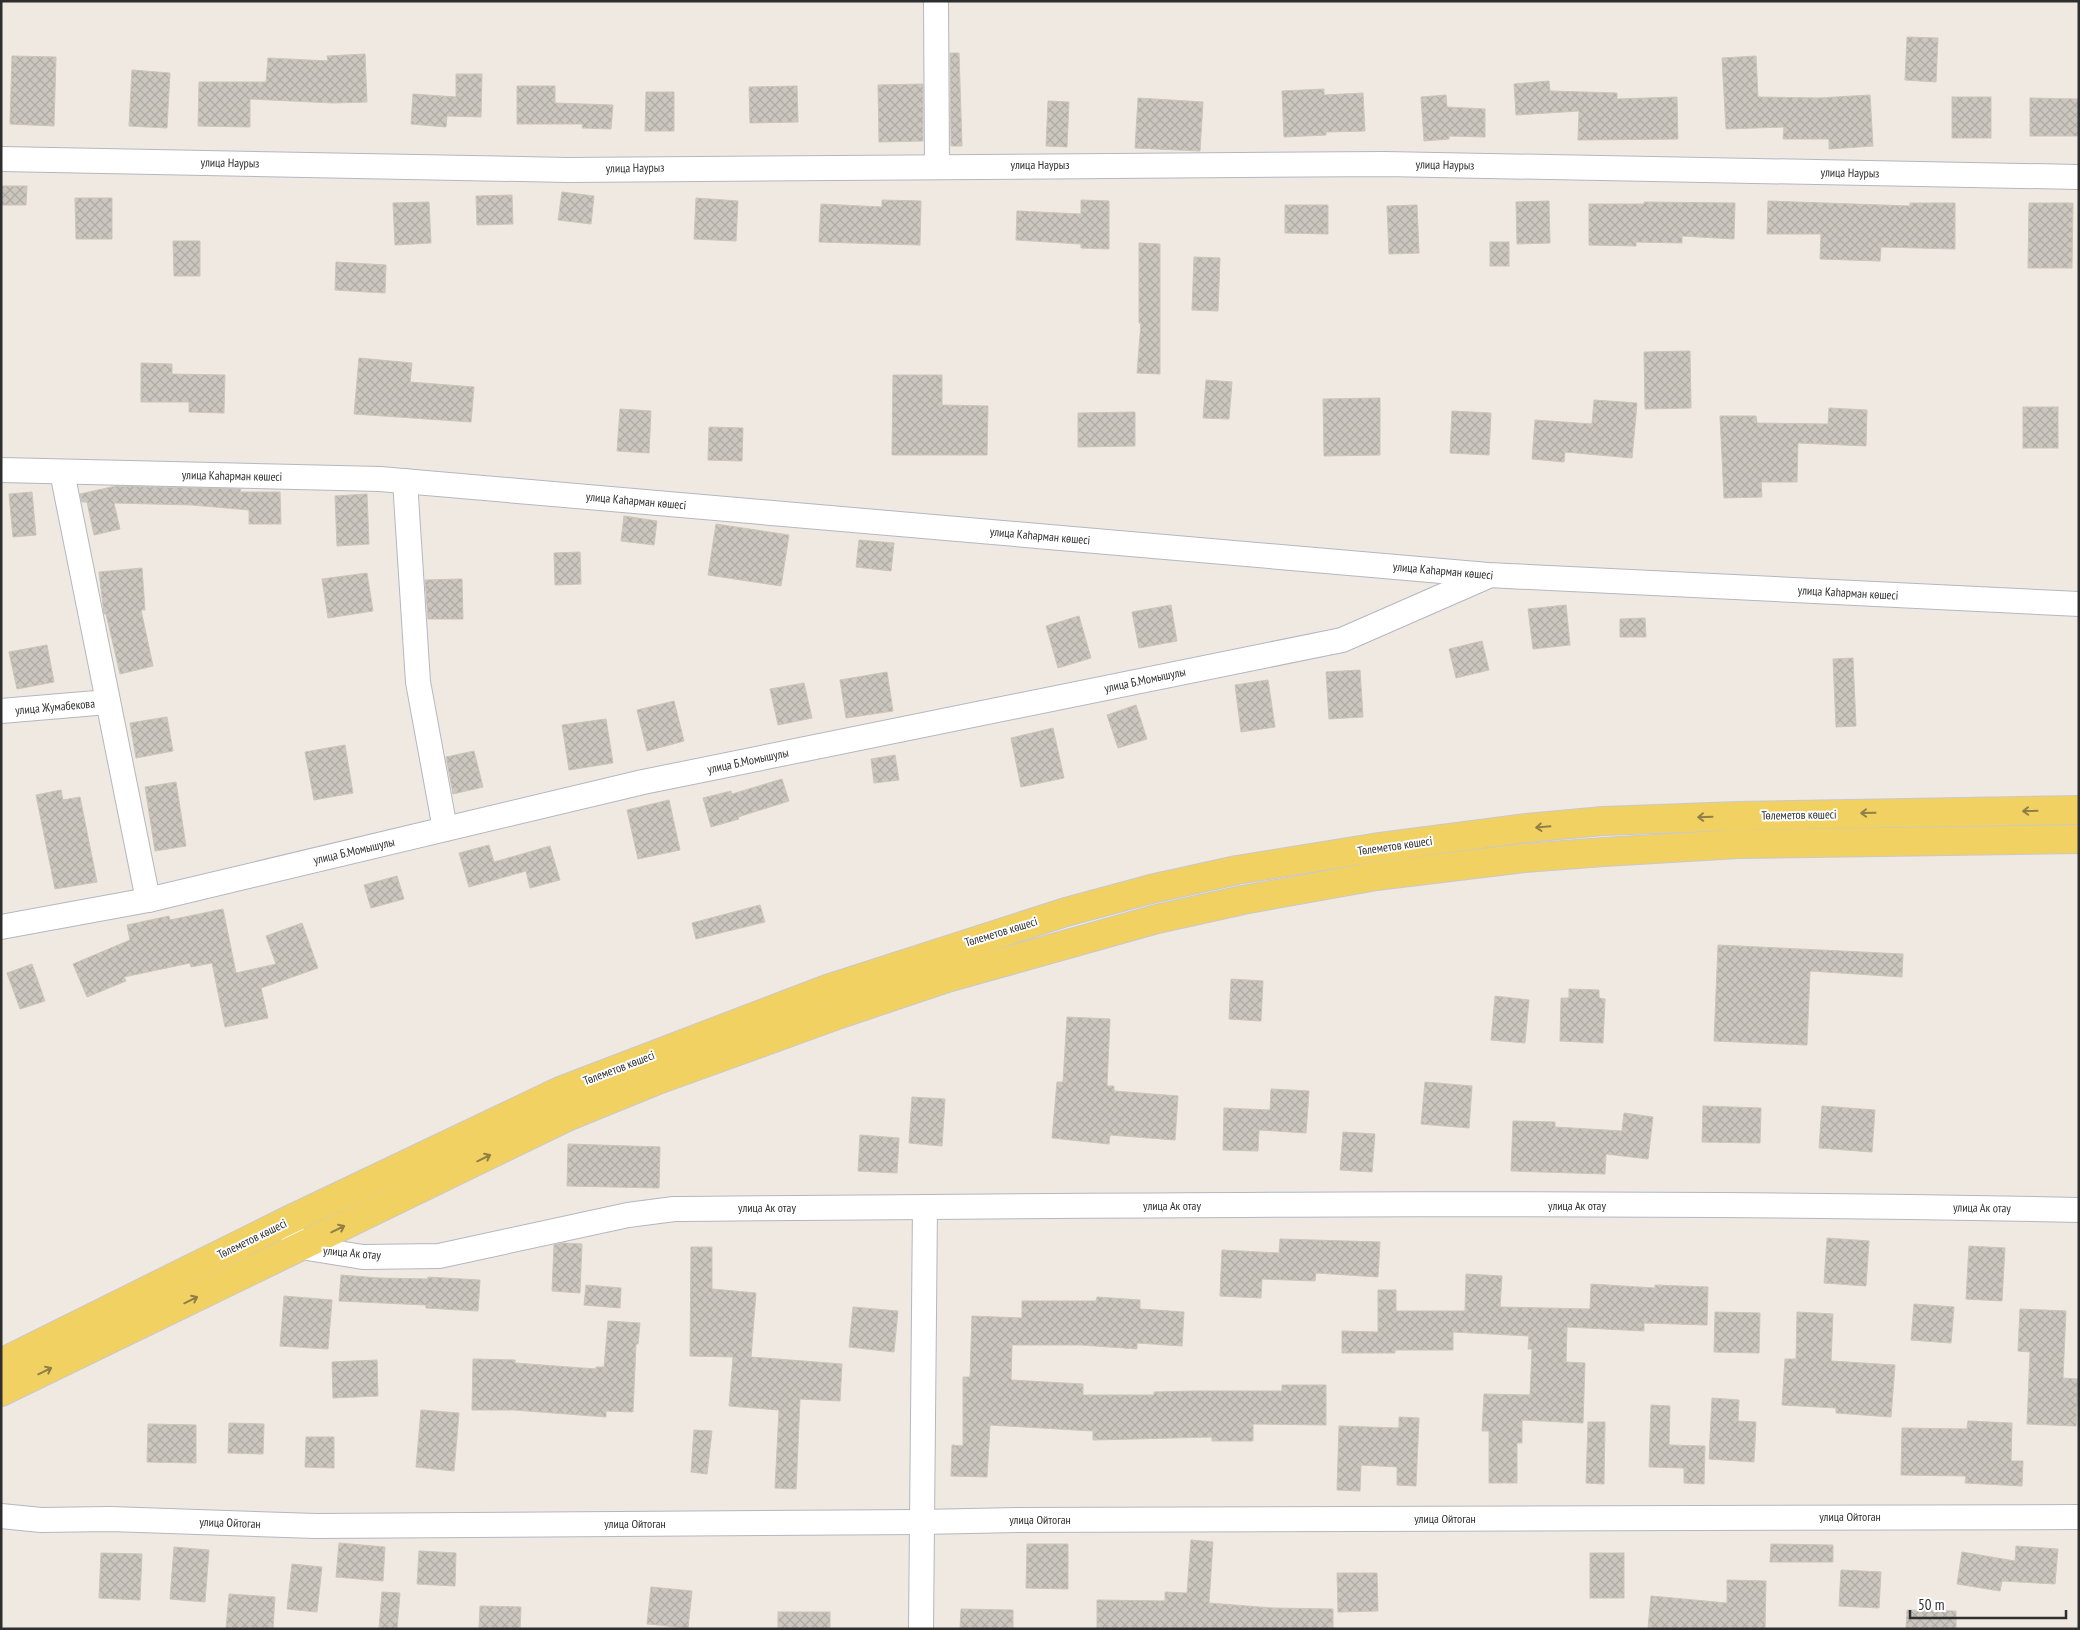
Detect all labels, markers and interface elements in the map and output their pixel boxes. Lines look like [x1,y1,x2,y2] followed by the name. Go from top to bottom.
[200,154,260,171] street label: улица Наурыз
[1415,156,1475,173] street label: улица Наурыз
[1011,157,1069,172] street label: улица Наурыз
[605,159,665,176] street label: улица Наурыз
[1820,164,1880,181] street label: улица Наурыз
[182,467,282,484] street label: улица Каһарман көшесі
[585,489,687,512] street label: улица Каһарман көшесі
[989,524,1091,547] street label: улица Каһарман көшесі
[1392,559,1494,582] street label: улица Каһарман көшесі
[1797,582,1899,603] street label: улица Каһарман көшесі
[1103,664,1187,695] street label: улица Б.Момышулы
[14,696,96,717] street label: улица Жумабекова
[706,745,790,776] street label: улица Б.Момышулы
[1761,806,1837,823] street label: Төлеметов көшесі
[2022,806,2038,816] one-way arrow
[1860,809,1876,818] one-way arrow
[1697,813,1713,822] one-way arrow
[1535,822,1551,831] one-way arrow
[1357,833,1433,858] street label: Төлеметов көшесі
[312,834,396,867] street label: улица Б.Момышулы
[963,913,1039,950] street label: Төлеметов көшесі
[581,1047,657,1088] street label: Төлеметов көшесі
[476,1153,491,1163] one-way arrow
[1143,1198,1201,1213] street label: улица Ак отау
[1548,1198,1606,1213] street label: улица Ак отау
[1953,1199,2012,1216] street label: улица Ак отау
[738,1200,796,1215] street label: улица Ак отау
[215,1215,289,1262] street label: Төлеметов көшесі
[330,1224,345,1234] one-way arrow
[323,1243,382,1263] street label: улица Ак отау
[184,1295,199,1305] one-way arrow
[37,1366,52,1375] one-way arrow
[1819,1509,1881,1524] street label: улица Ойтоган
[1414,1511,1476,1526] street label: улица Ойтоган
[1009,1512,1071,1527] street label: улица Ойтоган
[199,1514,261,1531] street label: улица Ойтоган
[604,1516,666,1531] street label: улица Ойтоган
[1910,1588,2066,1620] scale bar
[1918,1595,1944,1614] text: 50 m

